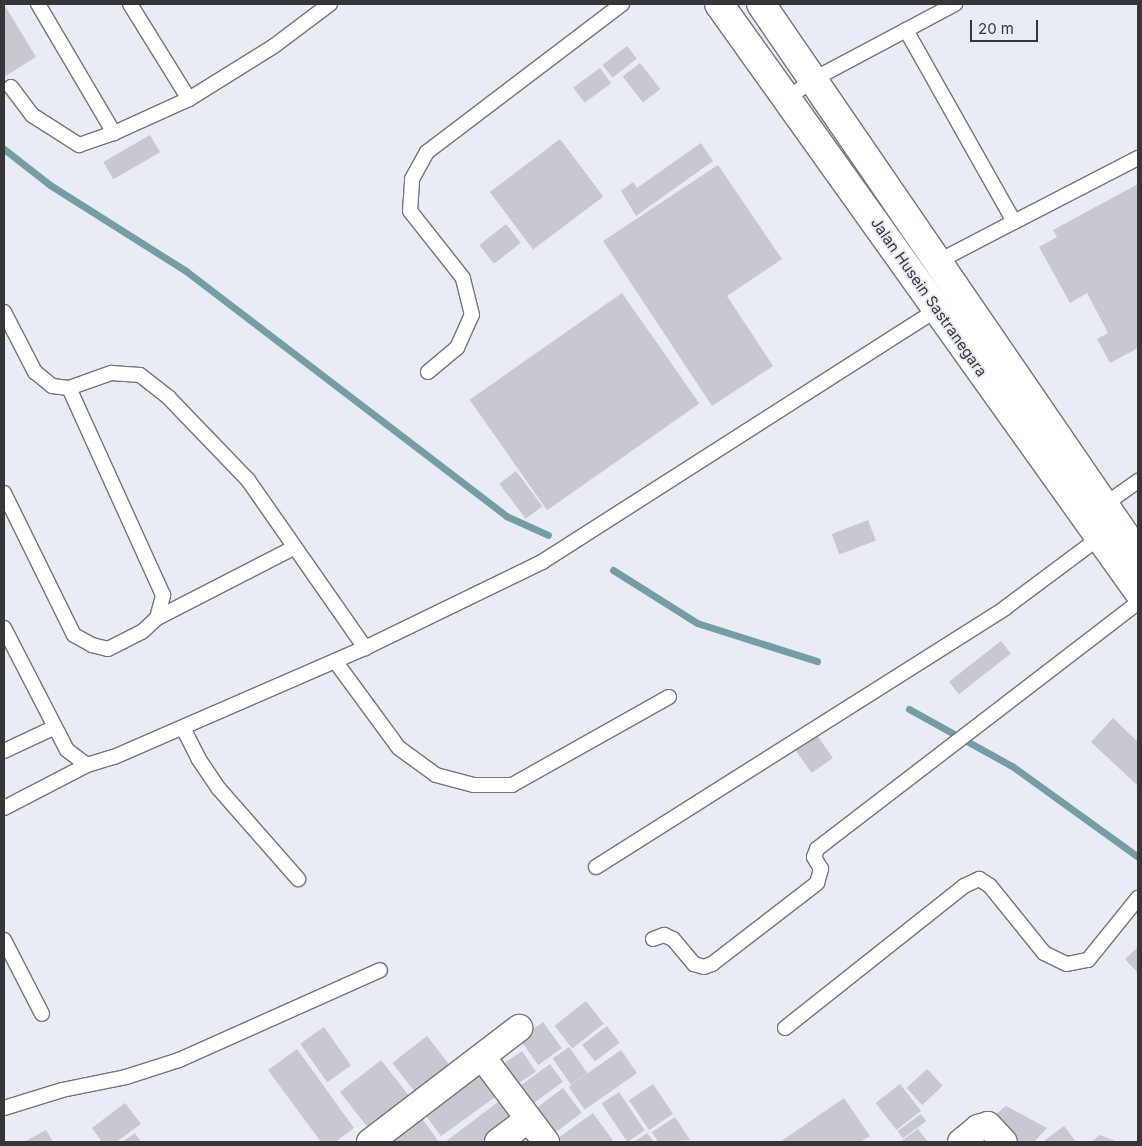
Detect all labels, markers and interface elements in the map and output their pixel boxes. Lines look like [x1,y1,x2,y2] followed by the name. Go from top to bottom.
[972,10,1040,42] scale bar
[978,19,1014,38] text: 20 m
[867,214,991,380] street label: Jalan Husein Sastranegara

